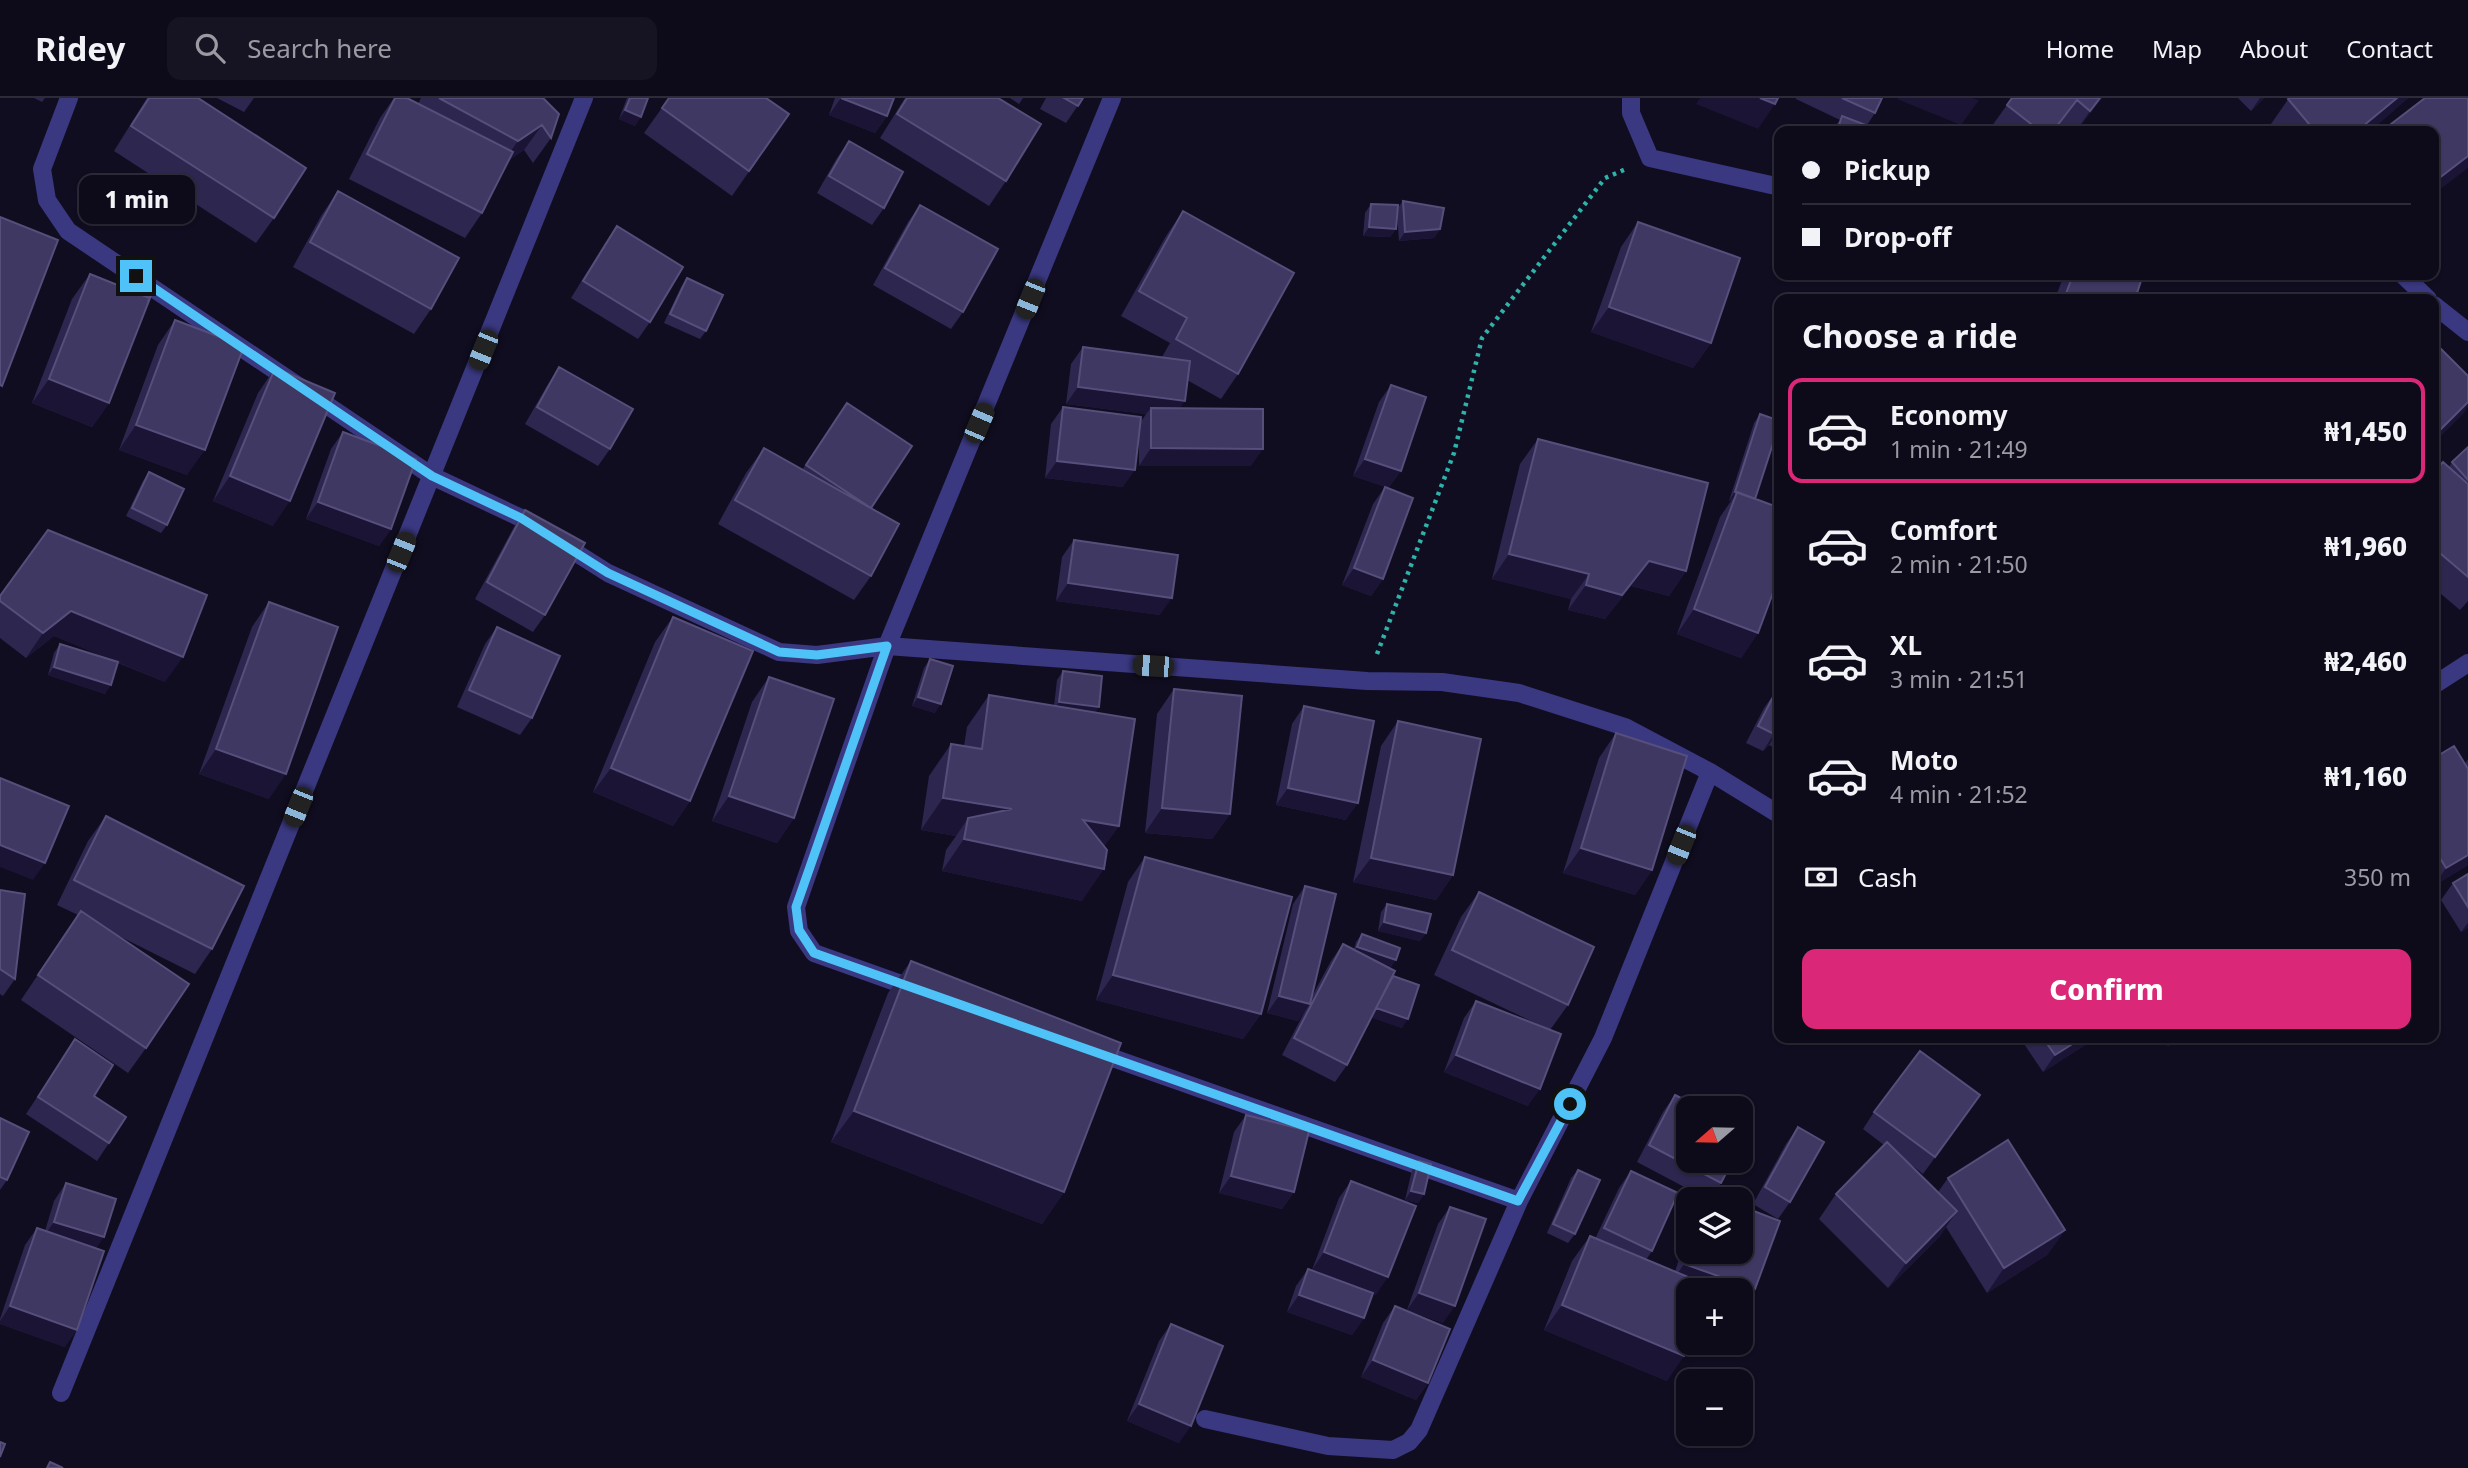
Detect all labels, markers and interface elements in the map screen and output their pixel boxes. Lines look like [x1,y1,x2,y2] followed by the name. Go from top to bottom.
[167,17,657,80] search box
[35,26,125,71] text: Ridey
[191,29,229,67] icon: search
[247,30,392,66] text: Search here
[2046,32,2114,65] text: Home
[2152,32,2202,65] text: Map
[2240,32,2308,65] text: About
[2346,32,2433,65] text: Contact
[1844,152,1931,188] text: Pickup
[78,174,194,223] callout: 1 min
[105,183,169,215] text: 1 min
[1844,219,1951,255] text: Drop-off
[120,260,152,292] route end
[1013,276,1048,322] car
[1802,314,2018,357] text: Choose a ride
[466,327,501,373] car
[1890,397,2008,433] text: Economy
[1806,399,1869,462] icon: car
[962,400,997,446] car
[2324,413,2407,449] text: ₦1,450
[1890,433,2028,465] text: 1 min · 21:49
[1890,512,1998,548] text: Comfort
[1806,514,1869,577] icon: car
[2324,528,2407,564] text: ₦1,960
[384,529,419,575] car
[1890,548,2028,580] text: 2 min · 21:50
[1890,627,1922,663] text: XL
[1806,629,1869,692] icon: car
[2324,643,2407,679] text: ₦2,460
[1132,654,1175,678] car
[1890,663,2028,695] text: 3 min · 21:51
[1890,742,1958,778] text: Moto
[1806,744,1869,807] icon: car
[2324,758,2407,794] text: ₦1,160
[1890,778,2028,810] text: 4 min · 21:52
[281,784,316,830] car
[1664,822,1699,868] car
[1802,858,1840,896] icon: cash
[1858,859,1918,895] text: Cash
[2344,861,2411,893] text: 350 m
[1802,949,2411,1029] button: Confirm
[1554,1088,1586,1120] route start
[1676,1096,1754,1172] north arrow
[1676,1096,1753,1446] map controls
[1676,1187,1753,1264] button: layers
[1676,1278,1753,1355] button: +
[1676,1369,1753,1446] button: −

